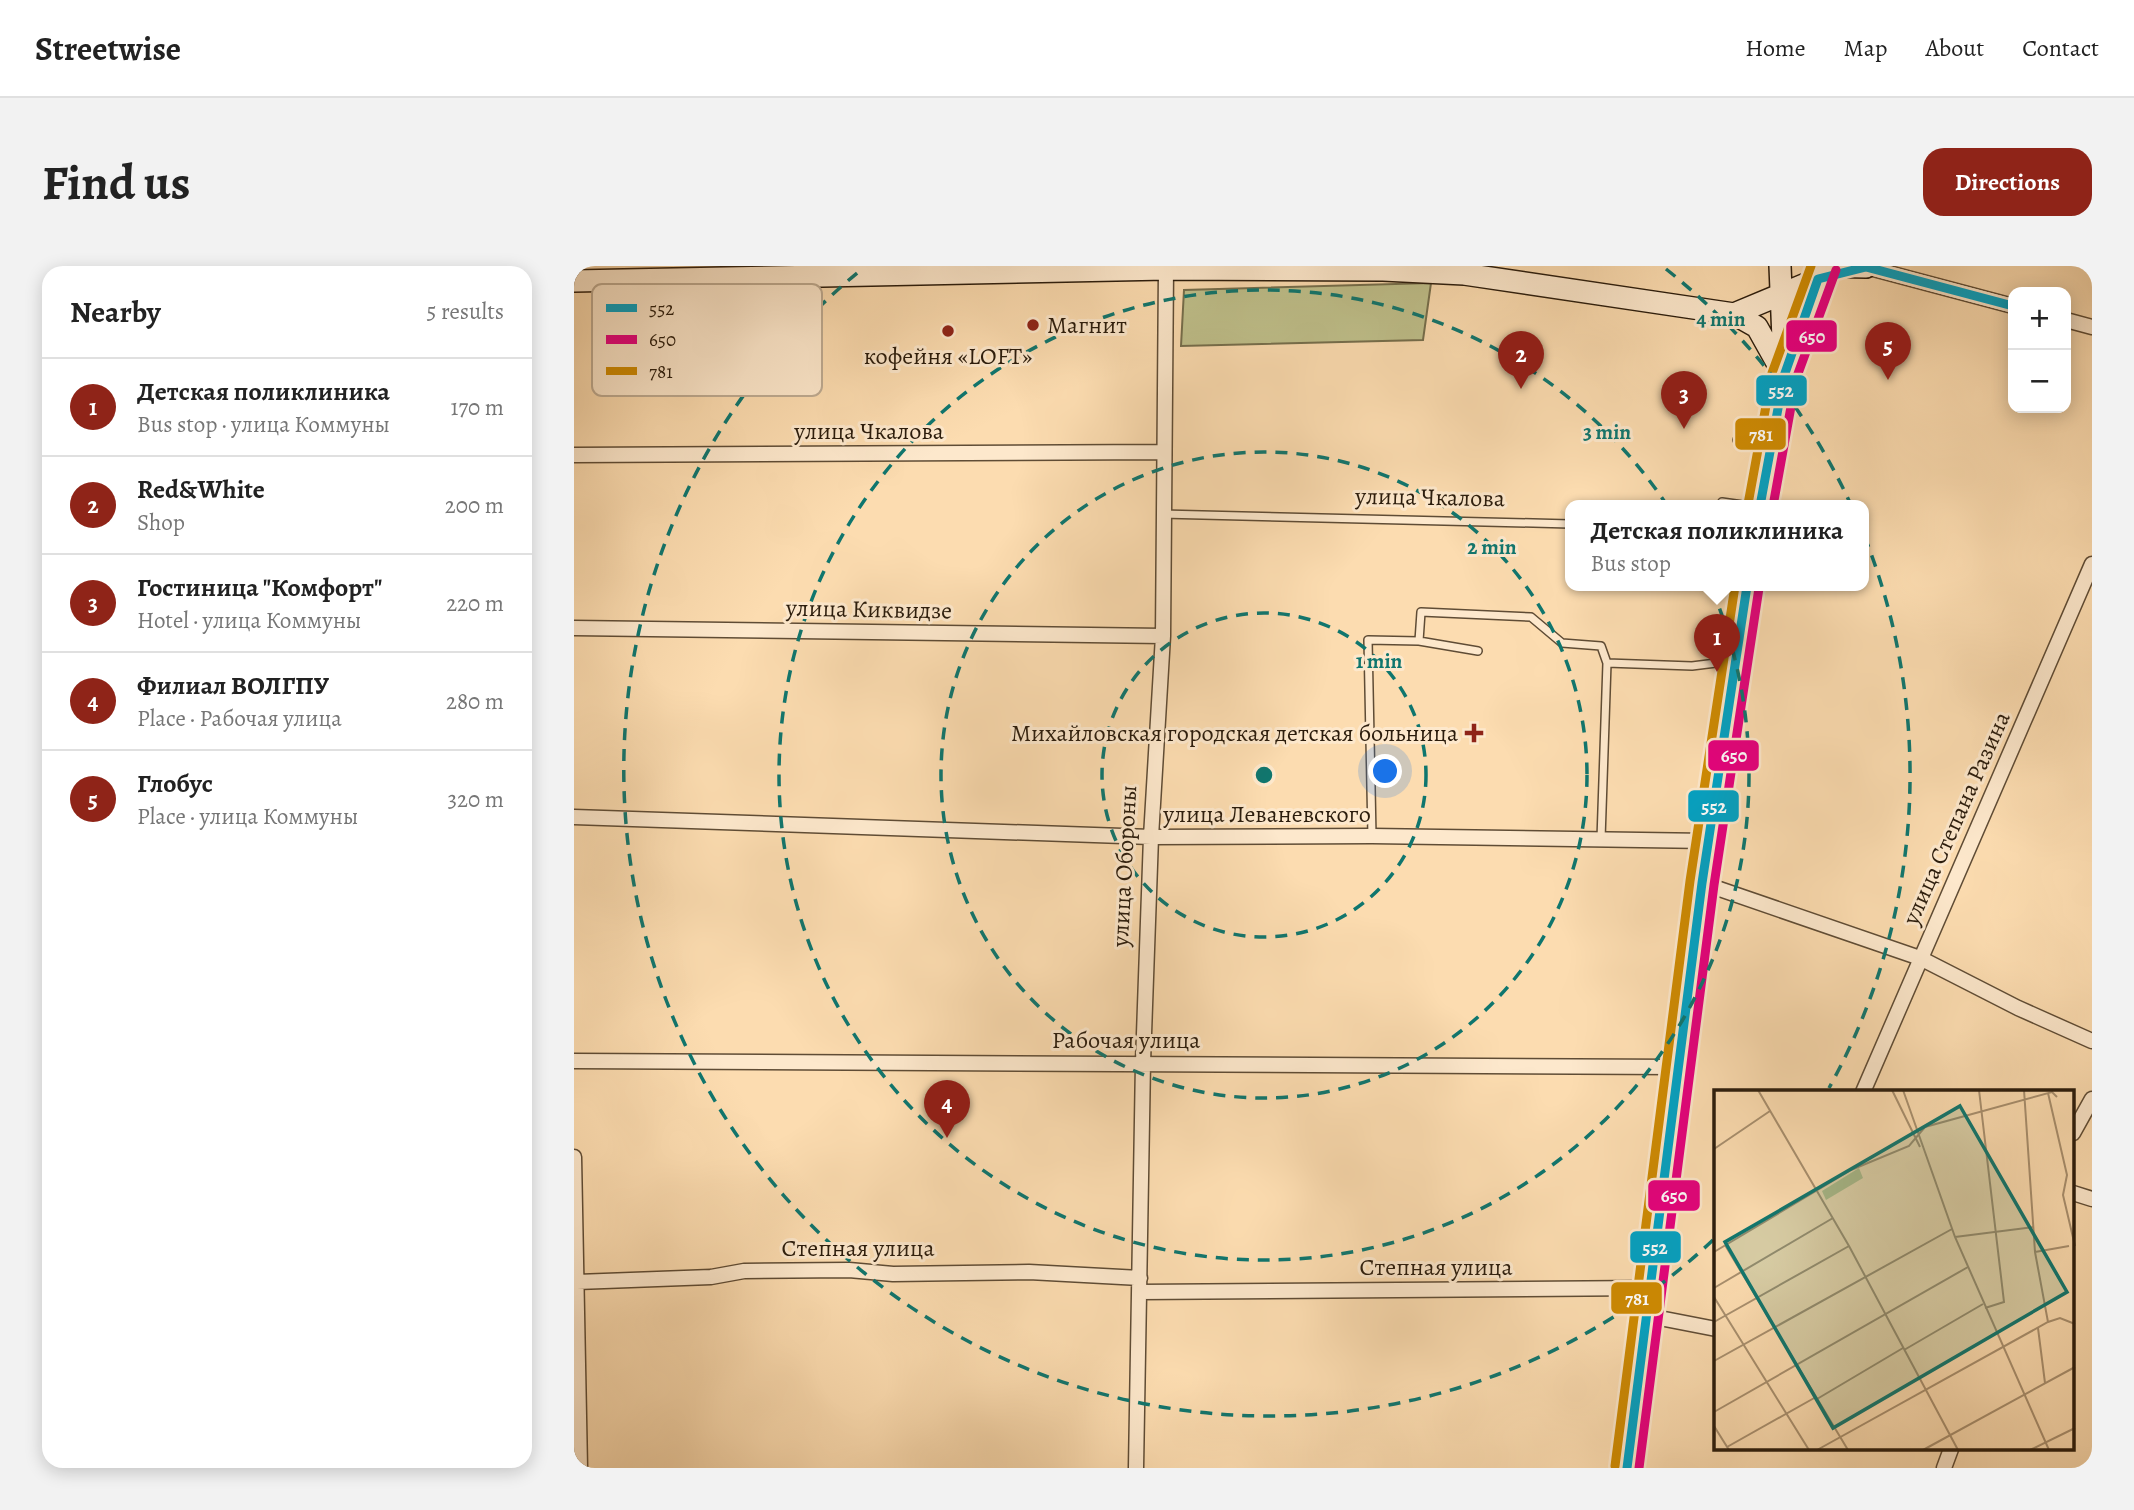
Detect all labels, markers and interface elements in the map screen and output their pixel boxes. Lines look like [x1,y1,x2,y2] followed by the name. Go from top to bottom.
[35,26,181,71] text: Streetwise
[1745,32,1806,64] text: Home
[1844,32,1888,64] text: Map
[1926,32,1984,64] text: About
[2022,32,2099,64] text: Contact
[1923,148,2092,216] button: Directions
[42,149,190,216] text: Find us
[592,284,822,396] legend
[2008,287,2071,413] map controls
[2008,287,2071,350] button: +
[70,292,161,332] text: Nearby
[427,296,504,327] text: 5 results
[649,296,674,322] text: 552
[1696,305,1746,333] text: 4 min
[1047,309,1127,341] place label: Магнит
[1025,317,1041,333] marker: Магнит
[1785,319,1838,353] line badge: 650
[1865,322,1911,380] pin: 5
[940,323,956,339] marker: кофейня «LOFT»
[1799,324,1826,350] text: 650
[649,327,676,353] text: 650
[1498,331,1544,389] pin: 2
[864,340,1032,372] place label: кофейня «LOFT»
[2008,350,2071,413] button: −
[649,359,673,385] text: 781
[1661,371,1707,429] pin: 3
[137,374,390,409] text: Детская поликлиника
[1755,374,1808,407] line badge: 552
[1768,378,1794,404] text: 552
[89,392,97,423] text: 1
[451,392,504,423] text: 170 m
[137,409,390,440] text: Bus stop · улица Коммуны
[793,415,944,447] street label: улица Чкалова
[1734,417,1787,451] line badge: 781
[1583,418,1631,446] text: 3 min
[1749,422,1773,448] text: 781
[137,472,265,507] text: Red&White
[1354,480,1505,514] street label: улица Чкалова
[87,490,99,521] text: 2
[445,490,504,521] text: 200 m
[1565,500,1869,591] popup
[137,507,185,538] text: Shop
[1591,513,1843,548] text: Детская поликлиника
[1467,533,1517,561] text: 2 min
[1591,548,1671,579] text: Bus stop
[137,570,382,605] text: Гостиница "Комфорт"
[88,588,98,619] text: 3
[446,588,504,619] text: 220 m
[785,592,952,626] street label: улица Киквидзе
[137,605,361,636] text: Hotel · улица Коммуны
[1694,614,1740,672] pin: 1
[1356,647,1403,675] text: 1 min
[137,668,329,703] text: Филиал ВОЛГПУ
[88,686,98,717] text: 4
[446,686,504,717] text: 280 m
[137,703,342,734] text: Place · Рабочая улица
[1894,706,2017,931] street label: улица Степана Разина
[1011,717,1458,749] place label: Михайловская городская детская больница
[1464,723,1484,743] marker: Михайловская городская детская больница
[1707,739,1760,772] line badge: 650
[1721,743,1748,769] text: 650
[1368,754,1402,788] your location
[1252,763,1276,787] centre of rings
[137,766,213,801] text: Глобус
[88,784,98,815] text: 5
[448,784,504,815] text: 320 m
[1104,784,1144,949] street label: улица Обороны
[1687,789,1740,823] line badge: 552
[1701,794,1727,820] text: 552
[1162,798,1371,830] street label: улица Леваневского
[137,801,358,832] text: Place · улица Коммуны
[1052,1024,1200,1056] street label: Рабочая улица
[924,1080,970,1138] pin: 4
[1714,1090,2074,1450] inset map
[1647,1179,1701,1212] line badge: 650
[1661,1183,1688,1209] text: 650
[1629,1230,1682,1264] line badge: 552
[782,1232,934,1264] street label: Степная улица
[1642,1235,1668,1261] text: 552
[1360,1251,1512,1283] street label: Степная улица
[1610,1281,1663,1315] line badge: 781
[1625,1286,1649,1312] text: 781

